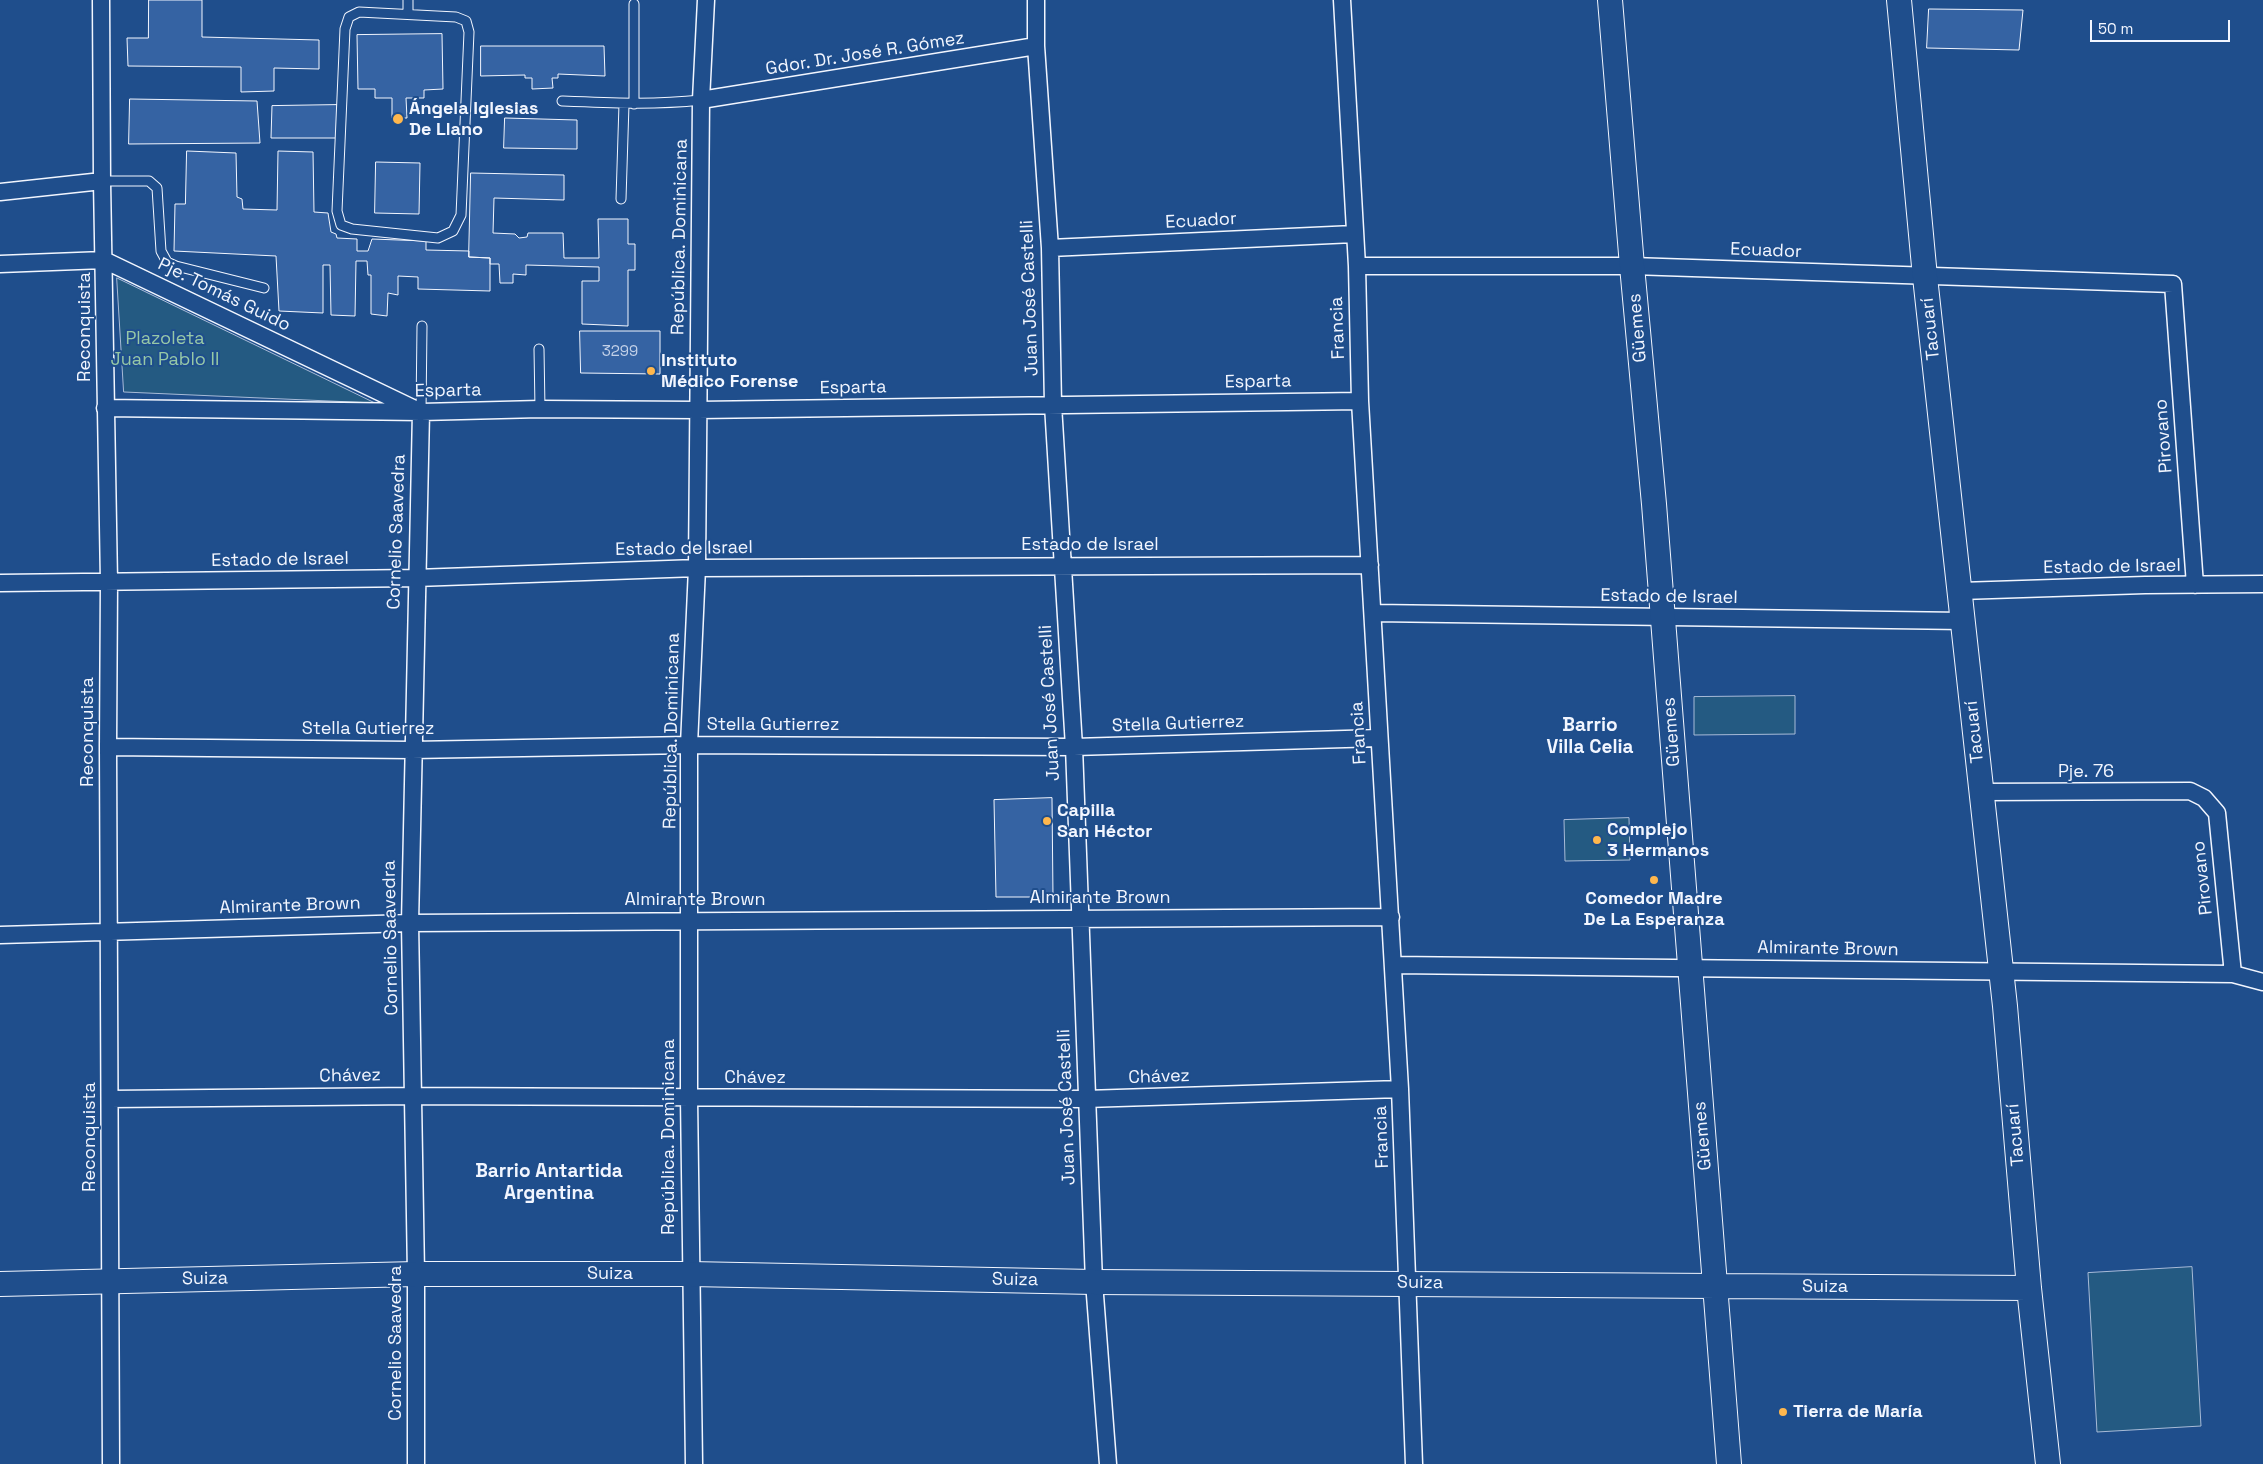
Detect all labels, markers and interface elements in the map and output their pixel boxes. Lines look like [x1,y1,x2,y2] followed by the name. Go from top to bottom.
[2093,10,2233,42] scale bar
[2098,19,2133,38] text: 50 m
[764,28,966,80] street label: Gdor. Dr. José R. Gómez
[409,98,539,140] place label: Ángela Iglesias De Llano
[391,112,405,126] marker: Ángela Iglesias De Llano
[667,139,693,335] street label: República. Dominicana
[1165,208,1237,234] street label: Ecuador
[1016,220,1044,376] street label: Juan José Castelli
[1730,239,1802,263] street label: Ecuador
[154,254,294,336] street label: Pje. Tomás Guido
[74,272,96,382] street label: Reconquista
[1624,293,1652,363] street label: Güemes
[1326,296,1350,360] street label: Francia
[1917,297,1945,361] street label: Tacuarí
[111,328,219,370] park label: Plazoleta Juan Pablo II
[602,343,638,361] house number: 3299
[661,350,798,392] place label: Instituto Médico Forense
[645,365,657,377] marker: Instituto Médico Forense
[1224,371,1292,393] street label: Esparta
[819,377,887,399] street label: Esparta
[414,380,482,402] street label: Esparta
[2151,398,2177,474] street label: Pirovano
[383,454,411,610] street label: Cornelio Saavedra
[1021,534,1159,556] street label: Estado de Israel
[615,537,753,561] street label: Estado de Israel
[211,548,349,572] street label: Estado de Israel
[2043,555,2181,579] street label: Estado de Israel
[1600,585,1738,609] street label: Estado de Israel
[1035,624,1065,782] street label: Juan José Castelli
[659,633,685,829] street label: República. Dominicana
[77,677,99,787] street label: Reconquista
[1659,697,1685,767] street label: Güemes
[1961,700,1989,764] street label: Tacuarí
[1347,701,1371,765] street label: Francia
[1111,711,1245,737] street label: Stella Gutierrez
[707,714,839,736] street label: Stella Gutierrez
[1546,715,1634,759] district label: Barrio Villa Celia
[302,718,434,740] street label: Stella Gutierrez
[2058,761,2114,783] street label: Pje. 76
[1057,800,1152,842] place label: Capilla San Héctor
[1041,815,1053,827] marker: Capilla San Héctor
[1607,819,1709,862] place label: Complejo 3 Hermanos
[1591,834,1603,846] marker: Complejo 3 Hermanos
[2188,840,2218,916] street label: Pirovano
[379,860,403,1016] street label: Cornelio Saavedra
[1648,874,1660,886] marker: Comedor Madre De La Esperanza
[1029,887,1171,909] street label: Almirante Brown
[1583,888,1725,931] place label: Comedor Madre De La Esperanza
[624,889,766,911] street label: Almirante Brown
[219,893,361,919] street label: Almirante Brown
[1757,937,1899,961] street label: Almirante Brown
[1053,1029,1081,1185] street label: Juan José Castelli
[658,1039,680,1235] street label: República. Dominicana
[319,1065,381,1087] street label: Chávez
[1128,1065,1190,1089] street label: Chávez
[724,1067,786,1089] street label: Chávez
[79,1082,101,1192] street label: Reconquista
[1689,1101,1717,1171] street label: Güemes
[2003,1103,2029,1167] street label: Tacuarí
[1370,1105,1394,1169] street label: Francia
[475,1161,623,1205] district label: Barrio Antartida Argentina
[587,1263,633,1285] street label: Suiza
[385,1265,407,1421] street label: Cornelio Saavedra
[182,1268,228,1290] street label: Suiza
[992,1269,1038,1291] street label: Suiza
[1397,1272,1443,1294] street label: Suiza
[1802,1276,1848,1298] street label: Suiza
[1793,1401,1923,1423] place label: Tierra de María
[1777,1406,1789,1418] marker: Tierra de María

